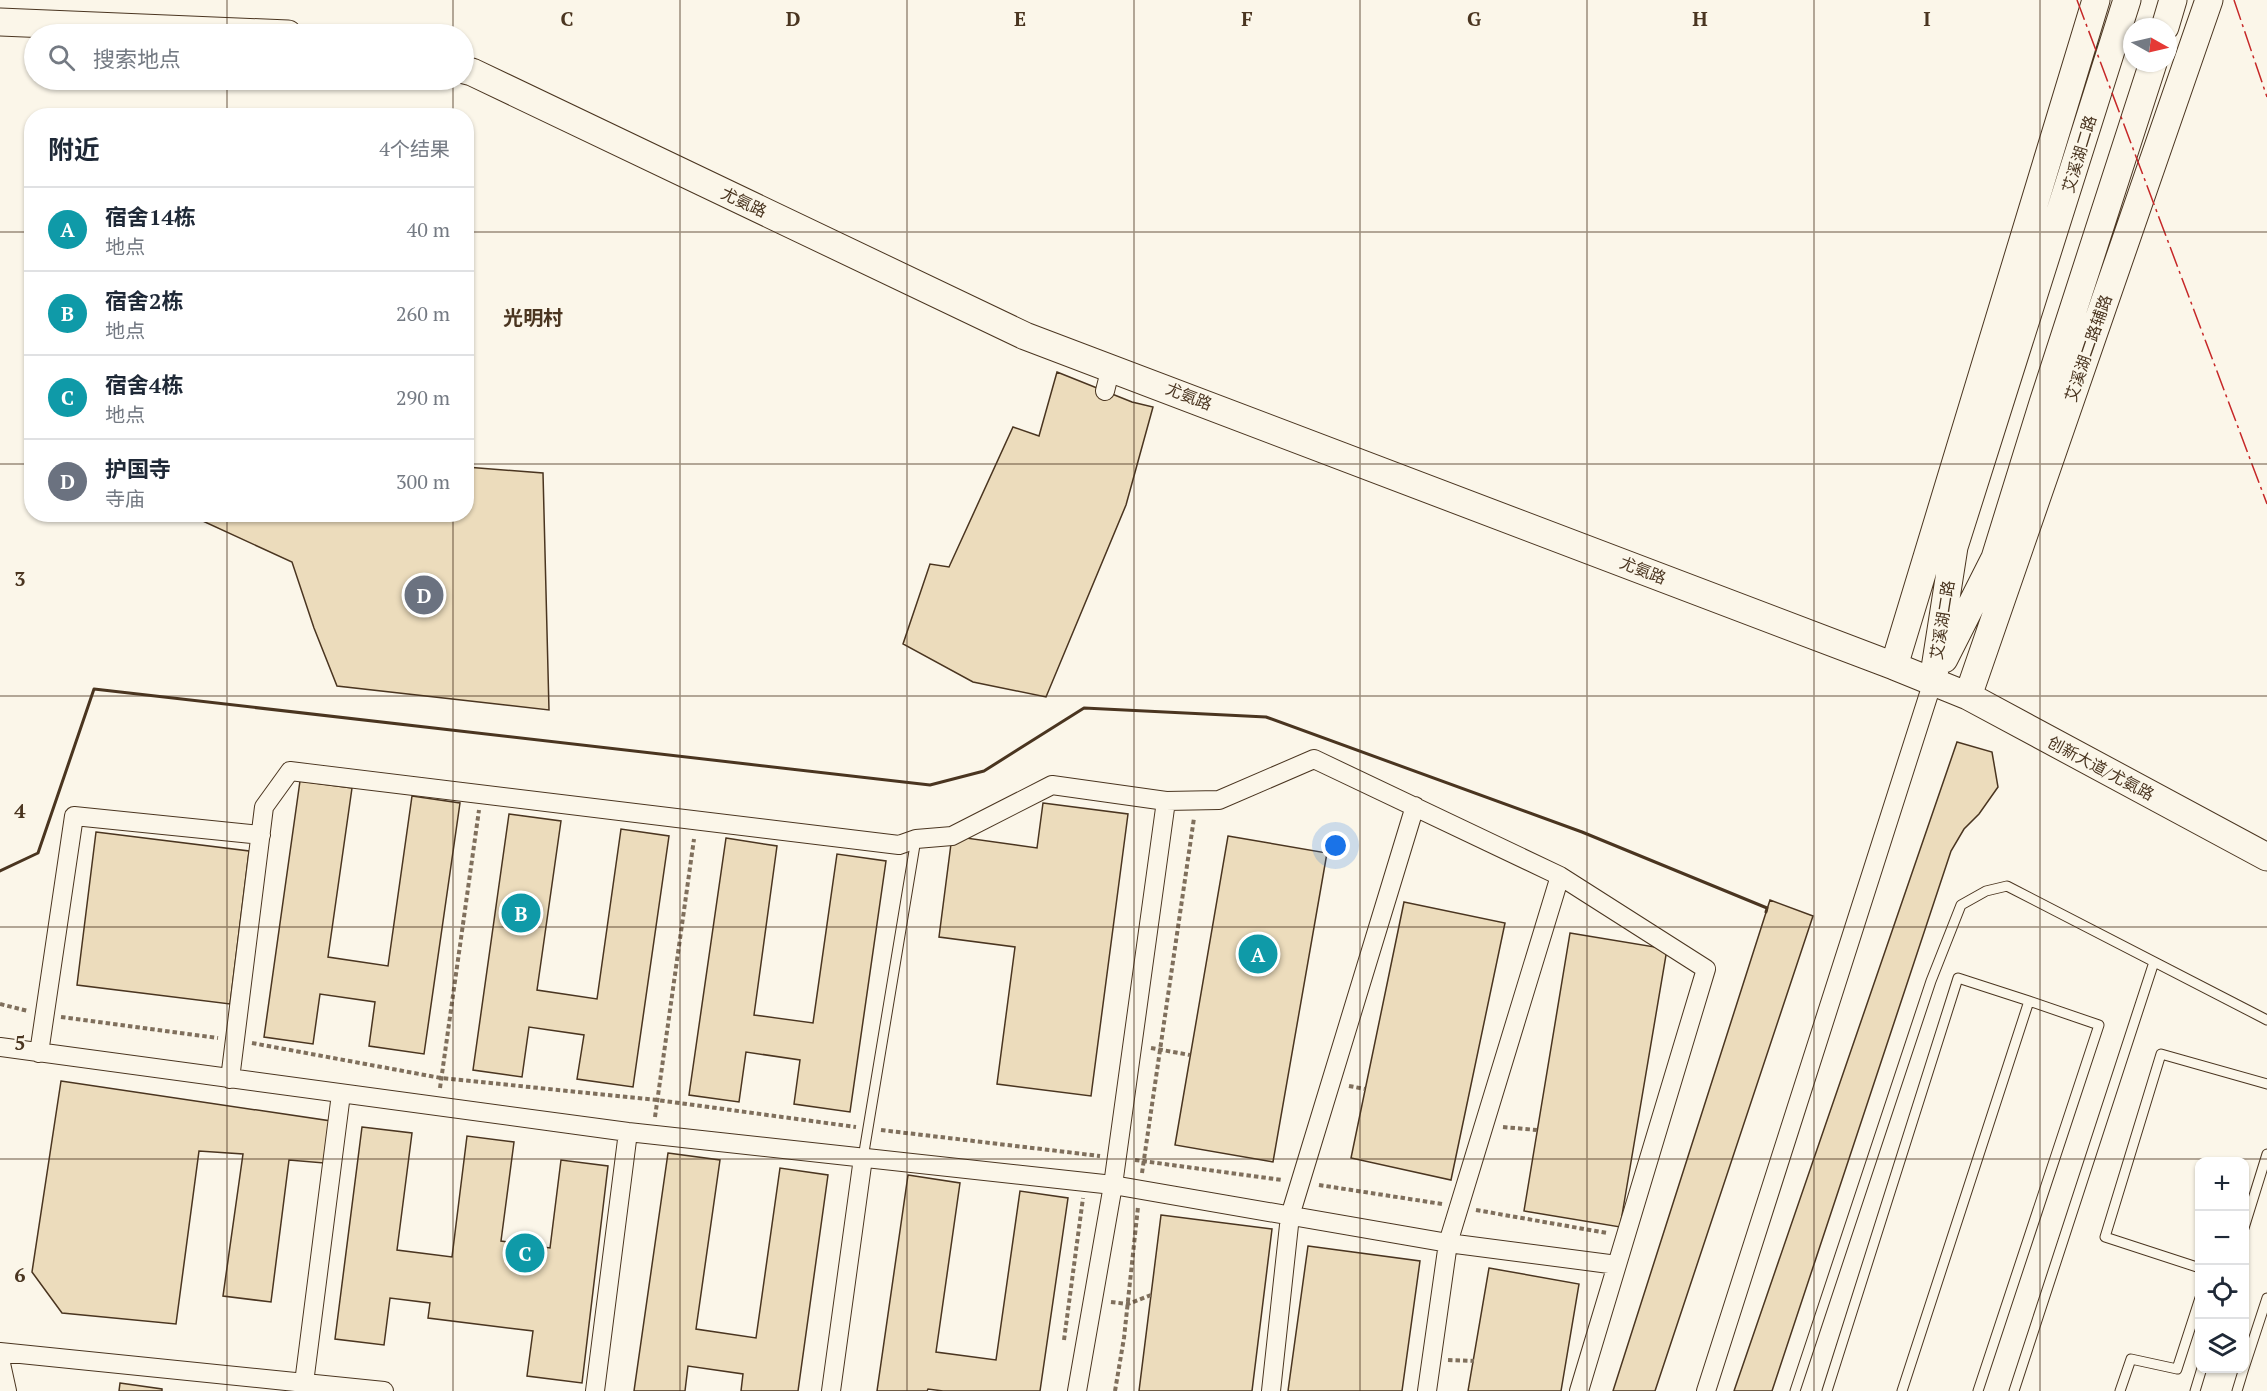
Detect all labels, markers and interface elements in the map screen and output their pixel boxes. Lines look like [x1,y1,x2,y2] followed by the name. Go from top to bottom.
[560,5,574,32] text: C
[786,5,800,32] text: D
[1014,5,1026,32] text: E
[1241,5,1253,32] text: F
[1467,5,1481,32] text: G
[1692,5,1708,32] text: H
[1923,5,1931,32] text: I
[2123,18,2177,72] north arrow
[24,24,474,90] search box
[45,41,78,74] icon: search
[93,44,181,73] text: 搜索地点
[2057,113,2101,195] street label: 艾溪湖二路
[48,132,100,166] text: 附近
[379,135,450,162] text: 4个结果
[718,182,770,222] street label: 尤氨路
[105,202,196,231] text: 宿舍14栋
[60,216,75,243] text: A
[407,216,450,243] text: 40 m
[105,233,145,260] text: 地点
[105,286,183,315] text: 宿舍2栋
[2059,291,2117,405] street label: 艾溪湖二路辅路
[61,300,74,327] text: B
[396,300,450,327] text: 260 m
[503,304,563,331] district label: 光明村
[105,317,145,344] text: 地点
[105,370,183,399] text: 宿舍4栋
[1163,377,1215,415] street label: 尤氨路
[61,384,74,411] text: C
[396,384,450,411] text: 290 m
[105,401,145,428] text: 地点
[105,454,171,483] text: 护国寺
[60,468,75,495] text: D
[396,468,450,495] text: 300 m
[105,485,145,512] text: 寺庙
[1617,551,1669,589] street label: 尤氨路
[14,565,26,592] text: 3
[404,572,444,618] pin: D
[1925,579,1959,661] street label: 艾溪湖二路
[2044,731,2158,805] street label: 创新大道/尤氨路
[14,797,26,824] text: 4
[1321,831,1350,860] your location
[502,890,540,936] pin: B
[1238,932,1278,976] pin: A
[14,1029,26,1056] text: 5
[2195,1157,2249,1373] map controls
[2195,1157,2249,1211] button: +
[2195,1211,2249,1265] button: −
[506,1230,544,1276] pin: C
[14,1261,26,1288] text: 6
[2195,1265,2249,1319] button: locate
[2195,1319,2249,1373] button: layers

